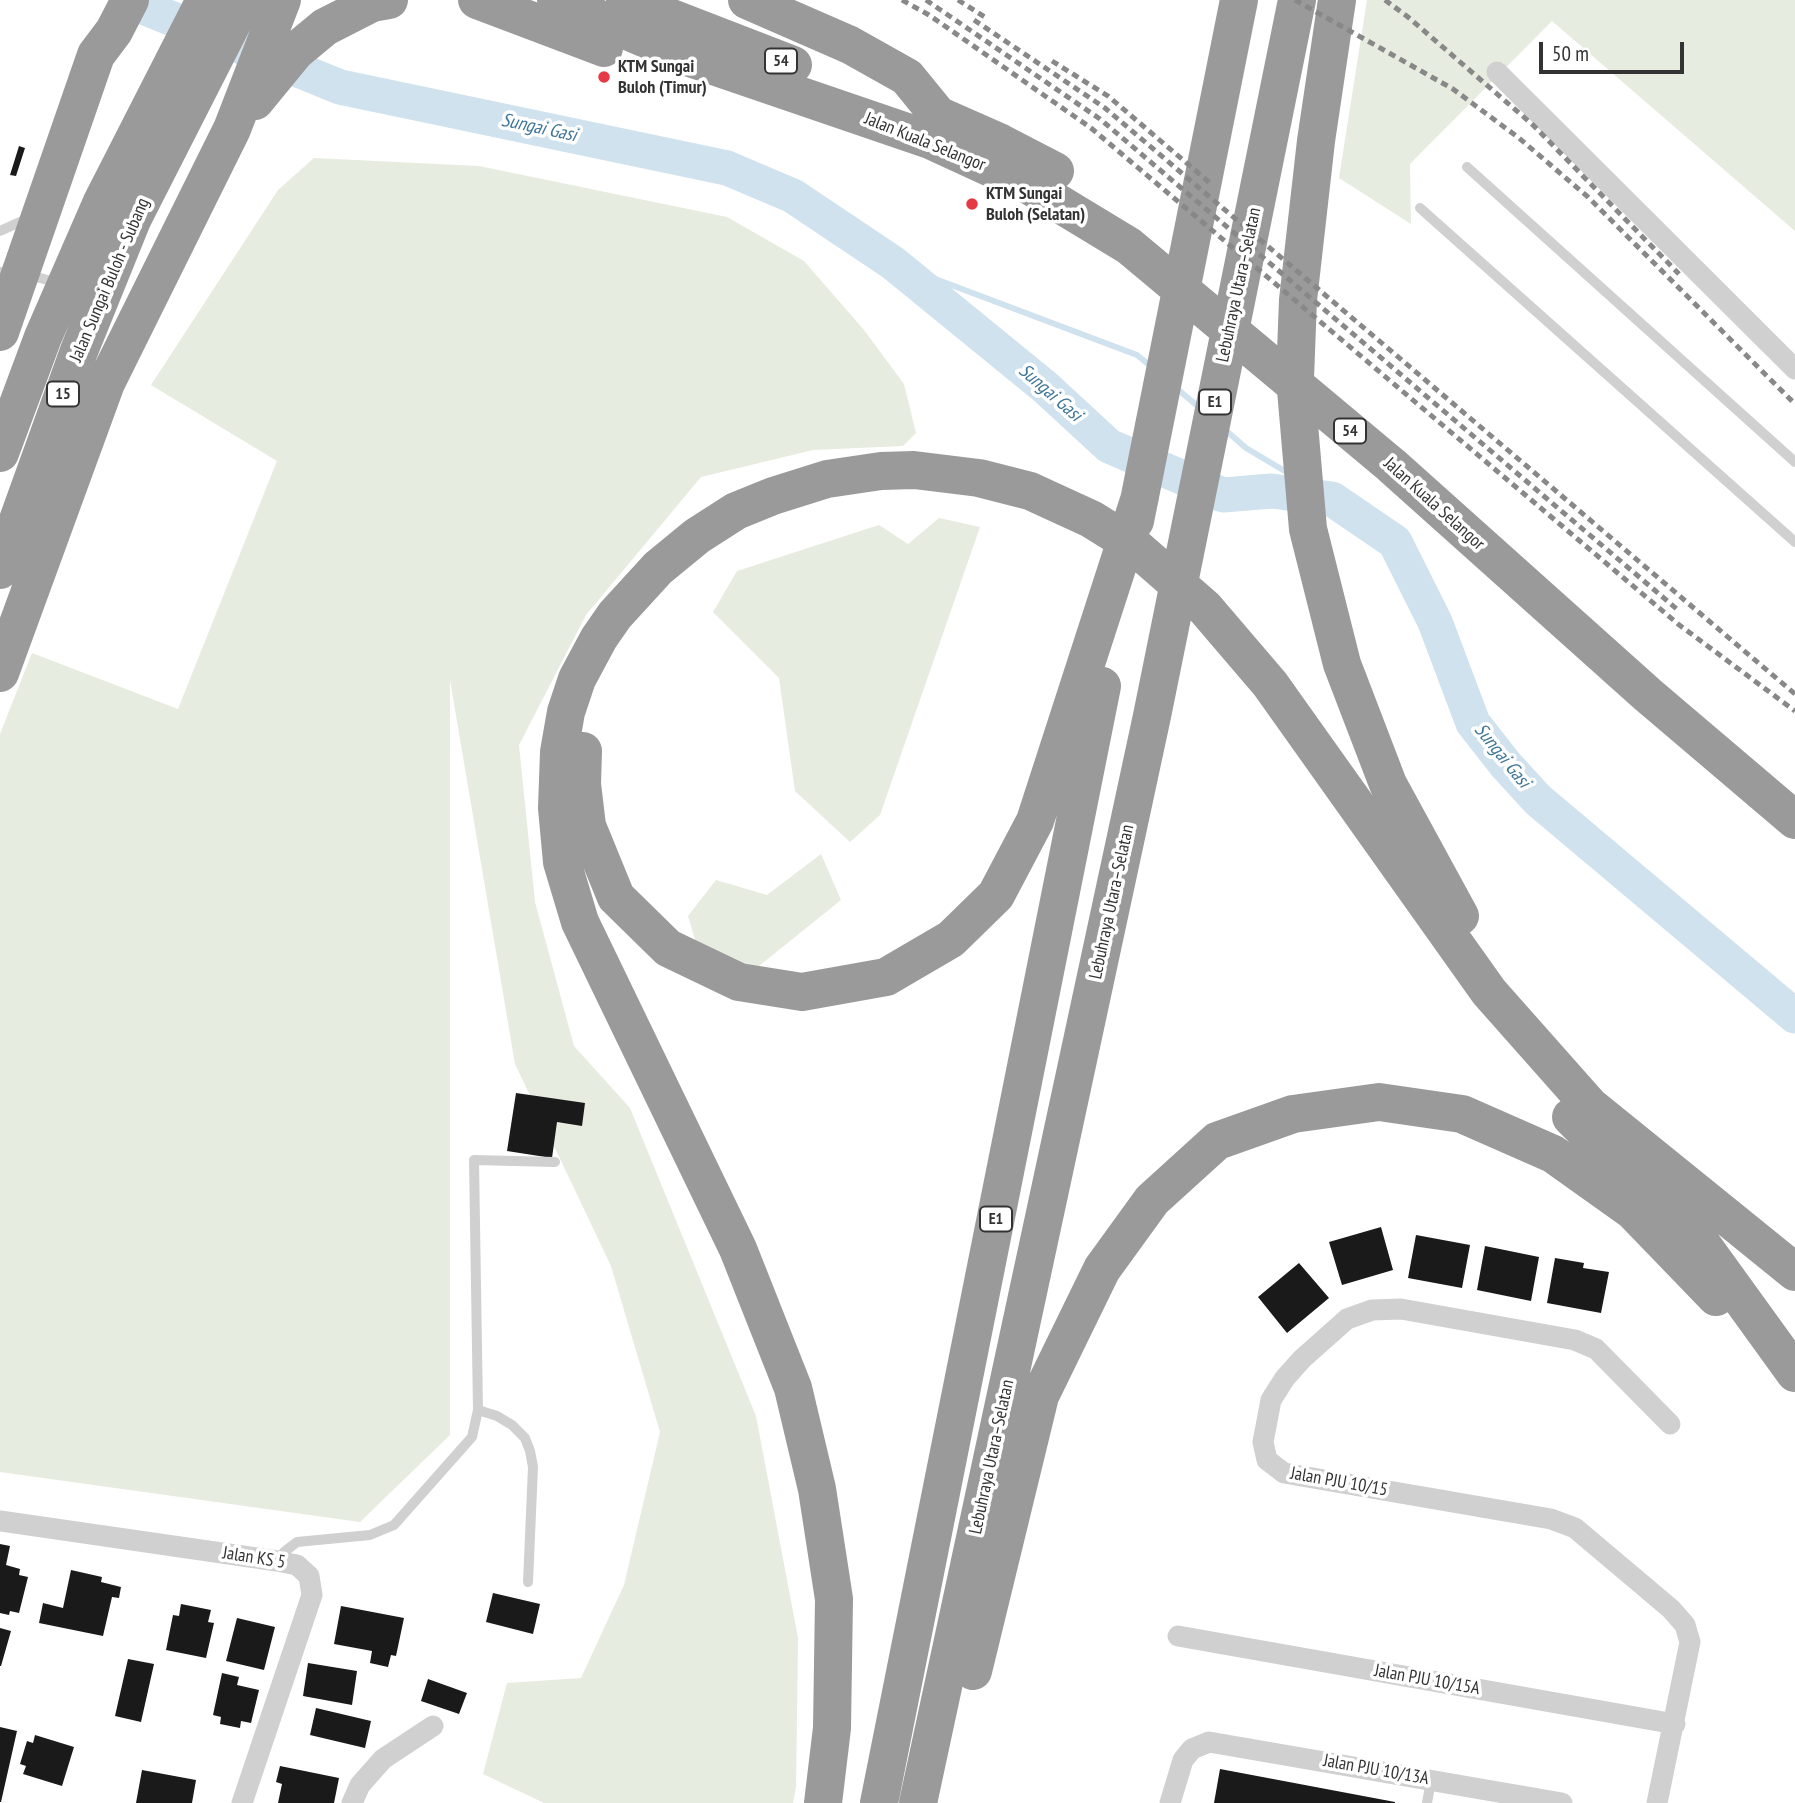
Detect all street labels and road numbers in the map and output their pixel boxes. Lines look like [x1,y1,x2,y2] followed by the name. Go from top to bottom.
[765,48,797,74] road number: 54
[861,108,989,176] street label: Jalan Kuala Selangor
[66,195,154,365] street label: Jalan Sungai Buloh - Subang
[1212,206,1266,364] street label: Lebuhraya Utara–Selatan
[47,382,79,406] road number: 15
[1199,390,1231,414] road number: E1
[1334,418,1366,444] road number: 54
[1379,453,1489,555] street label: Jalan Kuala Selangor
[1085,823,1139,981] street label: Lebuhraya Utara–Selatan
[980,1206,1012,1232] road number: E1
[965,1378,1019,1536] street label: Lebuhraya Utara–Selatan
[1289,1463,1389,1501] street label: Jalan PJU 10/15
[221,1542,287,1574] street label: Jalan KS 5
[1373,1660,1481,1700] street label: Jalan PJU 10/15A
[1322,1750,1430,1790] street label: Jalan PJU 10/13A

